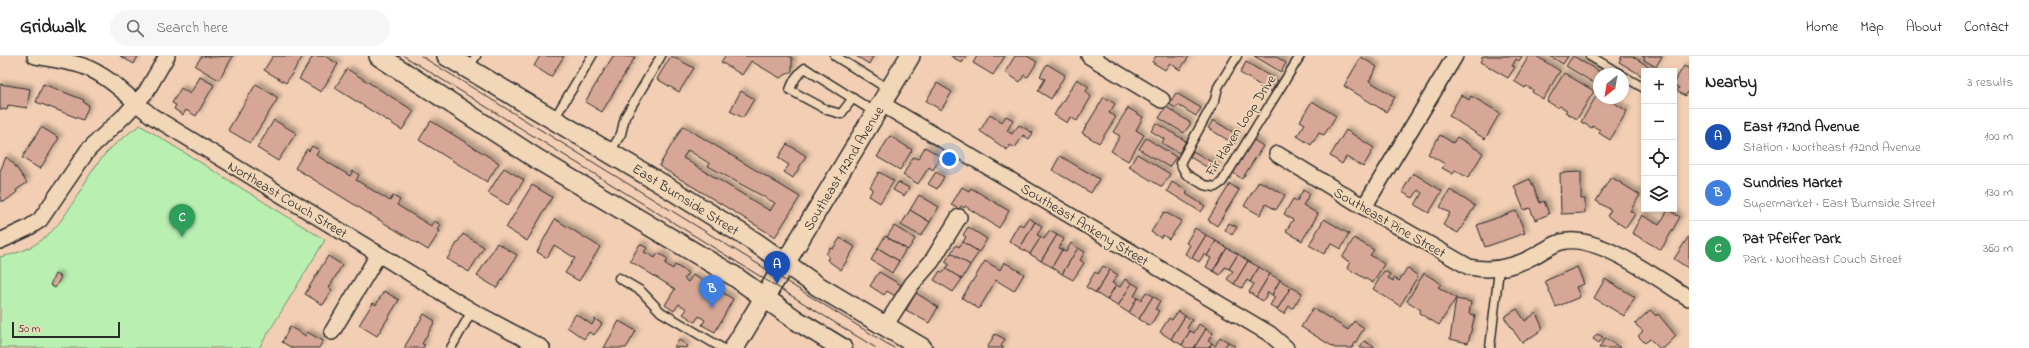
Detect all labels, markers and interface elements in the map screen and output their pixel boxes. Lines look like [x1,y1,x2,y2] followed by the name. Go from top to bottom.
[110,10,390,46] search box
[20,14,86,41] text: Gridwalk
[124,17,146,39] icon: search
[156,17,228,39] text: Search here
[1806,17,1838,38] text: Home
[1860,17,1884,38] text: Map
[1906,17,1942,38] text: About
[1964,17,2009,38] text: Contact
[1593,68,1629,104] north arrow
[1641,68,1677,212] map controls
[1641,68,1677,104] button: +
[1200,70,1283,182] street label: Fir Haven Loop Drive
[1705,70,1757,95] text: Nearby
[1967,73,2013,92] text: 3 results
[799,102,890,235] street label: Southeast 172nd Avenue
[1641,104,1677,140] button: −
[1743,116,1859,138] text: East 172nd Avenue
[1714,127,1722,146] text: A
[1984,127,2013,146] text: 100 m
[1743,138,1921,157] text: Station · Northeast 172nd Avenue
[1641,140,1677,176] button: locate
[939,149,959,169] your location
[223,156,351,245] street label: Northeast Couch Street
[628,159,743,242] street label: East Burnside Street
[1743,172,1843,194] text: Sundries Market
[1641,176,1677,212] button: layers
[1016,179,1153,273] street label: Southeast Ankeny Street
[1329,183,1450,264] street label: Southeast Pine Street
[1714,183,1722,202] text: B
[1985,183,2013,202] text: 130 m
[1743,194,1936,213] text: Supermarket · East Burnside Street
[169,204,195,237] pin: C
[1743,228,1841,250] text: Pat Pfeifer Park
[1714,239,1722,258] text: C
[1983,239,2013,258] text: 360 m
[1743,250,1902,269] text: Park · Northeast Couch Street
[764,251,790,284] pin: A
[699,275,725,308] pin: B
[12,320,120,339] scale bar
[18,321,40,337] text: 50 m

